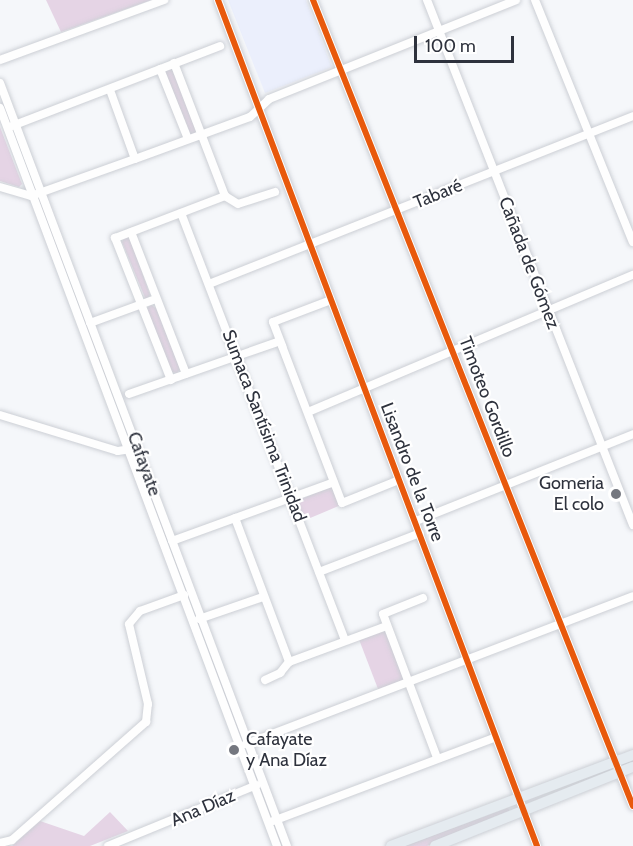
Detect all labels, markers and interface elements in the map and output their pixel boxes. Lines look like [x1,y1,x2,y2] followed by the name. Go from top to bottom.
[417,24,518,62] scale bar
[425,35,476,57] text: 100 m
[411,175,465,213] street label: Tabaré
[494,194,564,332] street label: Cañada de Gómez
[217,327,311,525] street label: Sumaca Santísima Trinidad
[454,334,520,460] street label: Timoteo Gordillo
[376,400,448,544] street label: Lisandro de la Torre
[122,429,166,499] street label: Cafayate
[539,473,604,516] place label: Gomeria El colo
[609,487,623,501] marker: Gomeria El colo
[246,729,327,771] place label: Cafayate y Ana Díaz
[227,743,241,757] marker: Cafayate y Ana Díaz
[168,785,238,831] street label: Ana Díaz

